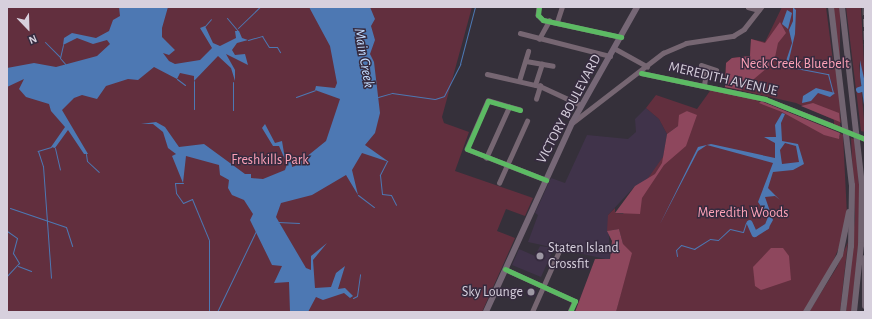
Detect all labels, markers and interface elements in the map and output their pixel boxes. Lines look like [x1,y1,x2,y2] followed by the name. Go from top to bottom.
[8,8,48,48] north arrow
[350,27,378,89] water label: Main Creek
[27,33,39,46] text: N
[533,52,605,166] street label: VICTORY BOULEVARD
[740,56,850,72] park label: Neck Creek Bluebelt
[667,58,779,100] street label: MEREDITH AVENUE
[231,152,309,168] park label: Freshkills Park
[698,205,788,221] park label: Meredith Woods
[548,240,619,272] place label: Staten Island Crossfit
[535,251,545,261] marker: Staten Island Crossfit
[462,284,523,300] place label: Sky Lounge
[526,287,536,297] marker: Sky Lounge

